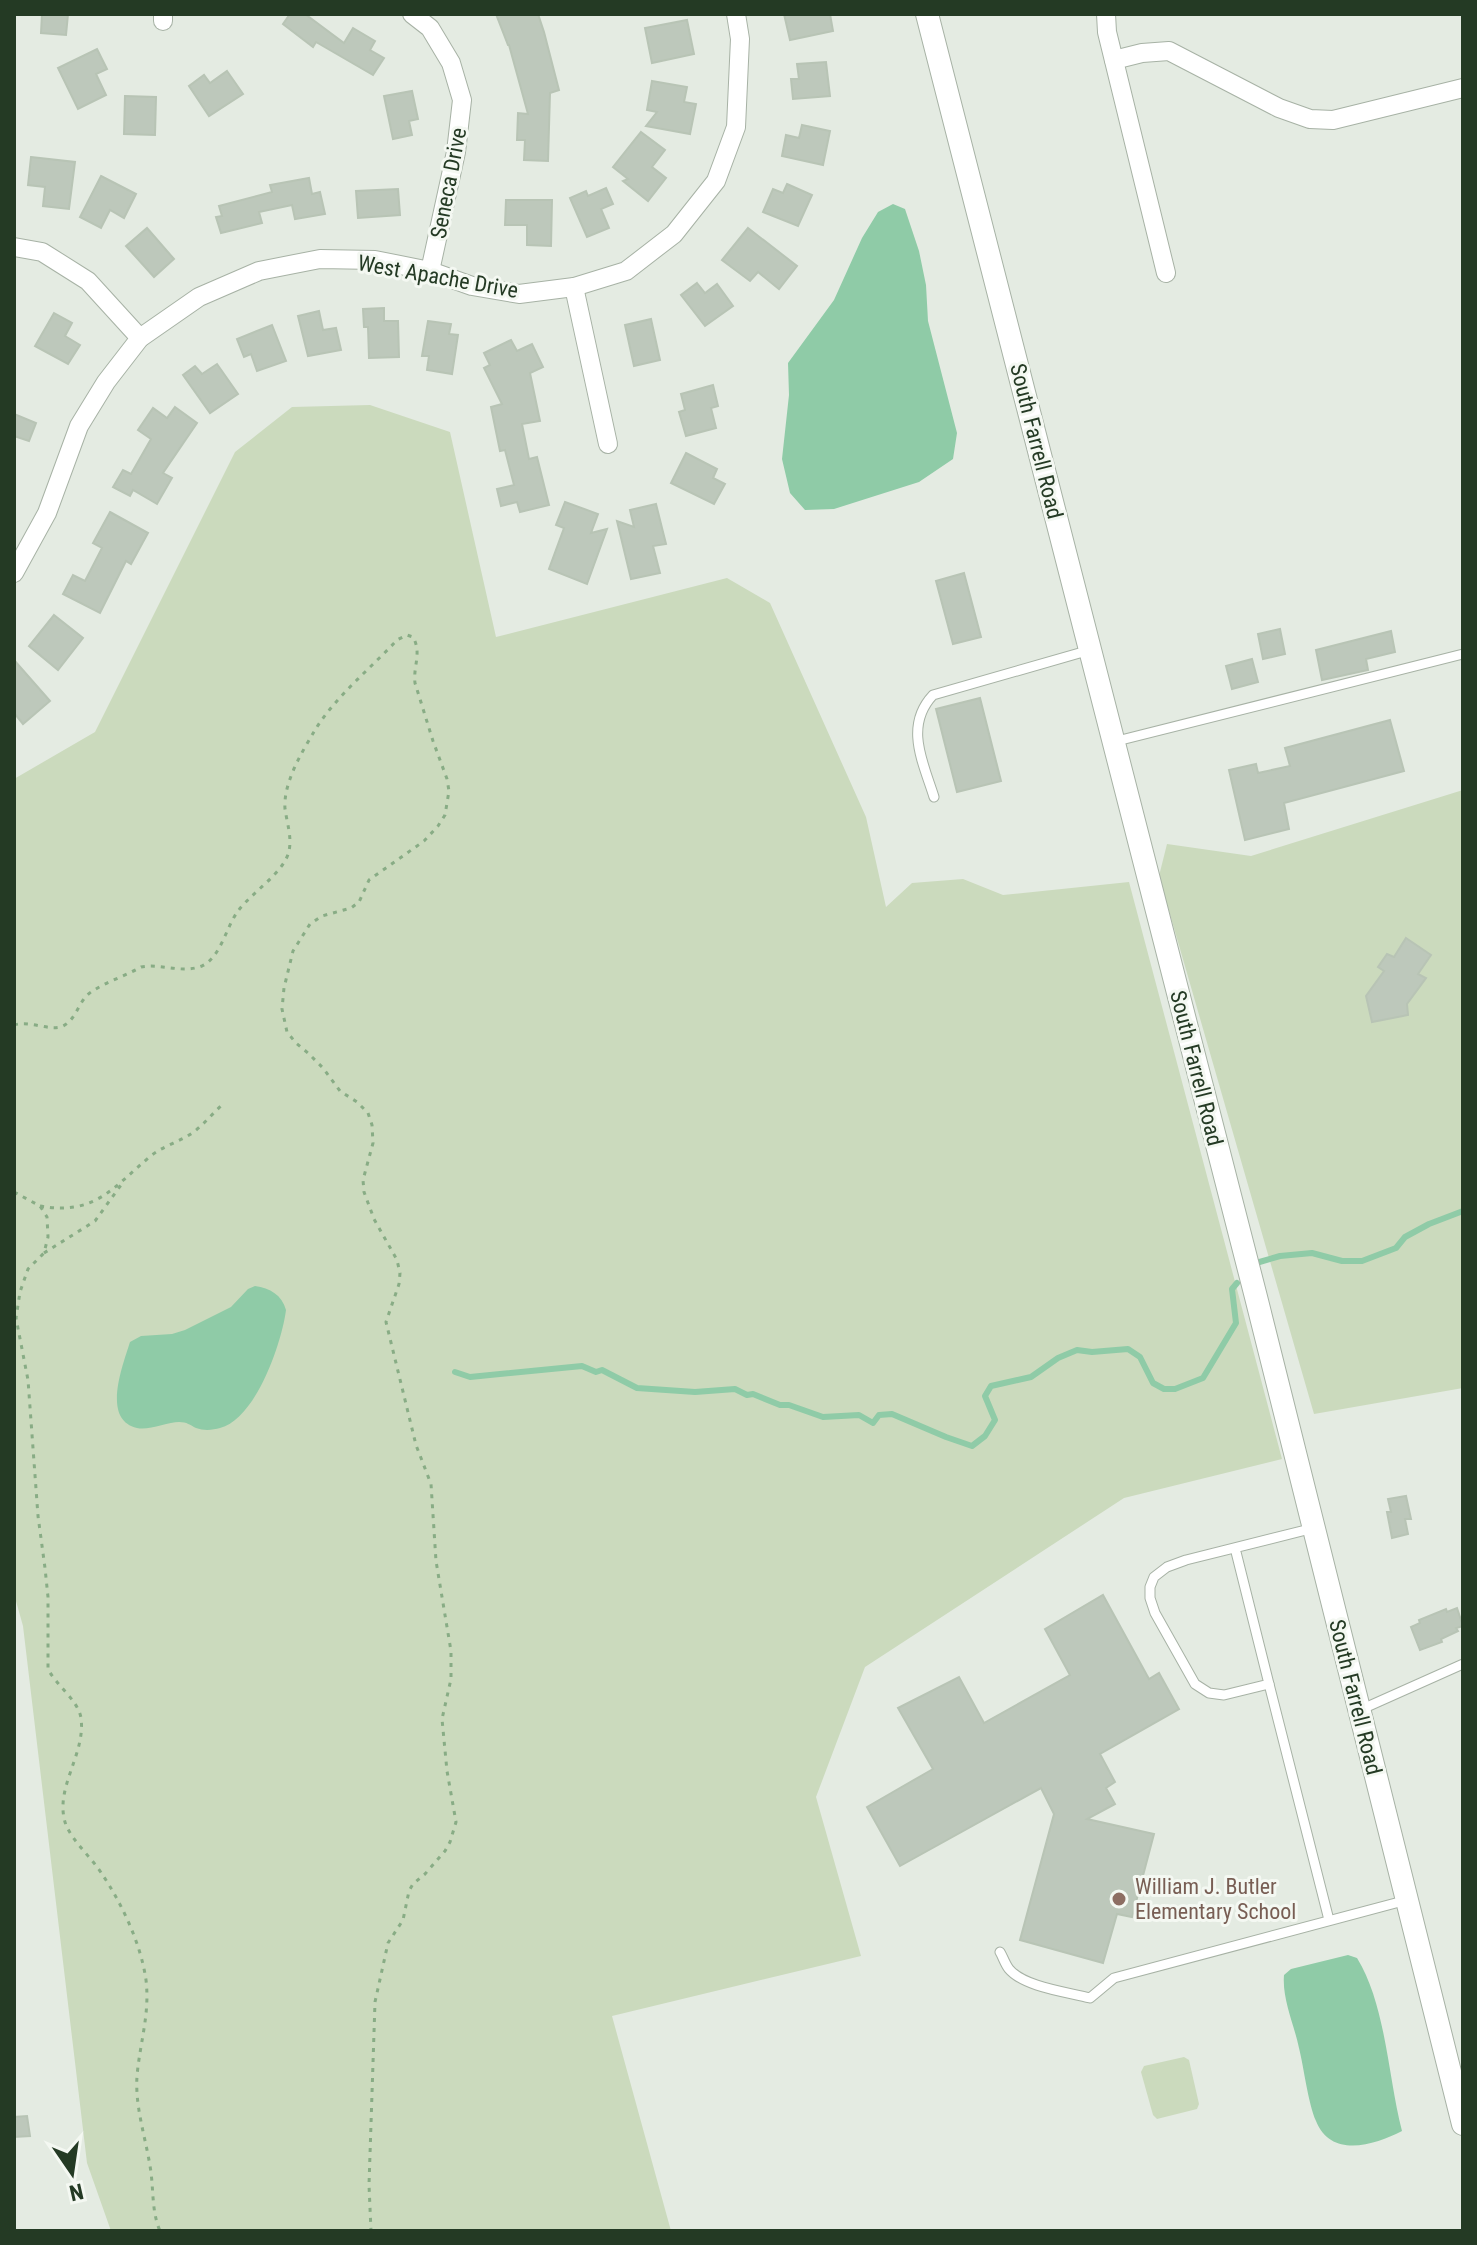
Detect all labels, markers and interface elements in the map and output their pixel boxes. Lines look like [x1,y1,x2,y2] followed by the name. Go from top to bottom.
[426,126,471,241] street label: Seneca Drive
[356,250,520,303] street label: West Apache Drive
[1005,361,1068,521] street label: South Farrell Road
[1165,988,1228,1148] street label: South Farrell Road
[1324,1617,1387,1777] street label: South Farrell Road
[1135,1874,1296,1924] place label: William J. Butler Elementary School
[1110,1890,1128,1908] marker: William J. Butler Elementary School
[32,2133,112,2213] north arrow
[67,2178,86,2206] text: N

